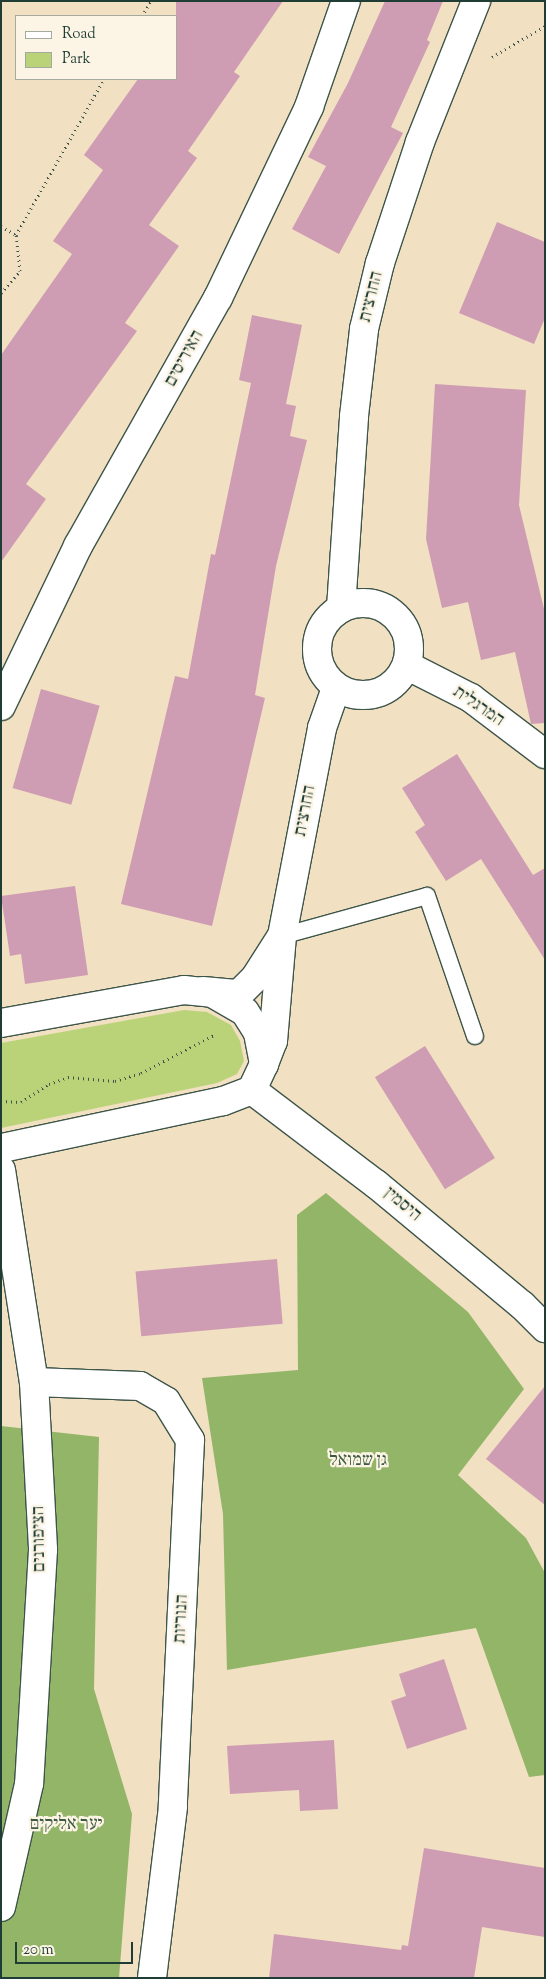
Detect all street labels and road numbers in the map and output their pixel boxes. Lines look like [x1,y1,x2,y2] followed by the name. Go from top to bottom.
[355,269,389,325] street label: החרצית
[161,327,209,391] street label: האיריסים
[448,682,508,732] street label: המרגלית
[290,784,322,838] street label: החרצית
[379,1183,425,1227] street label: היסמין
[29,1506,51,1572] street label: הציפורנים
[170,1594,194,1644] street label: הנוריות

